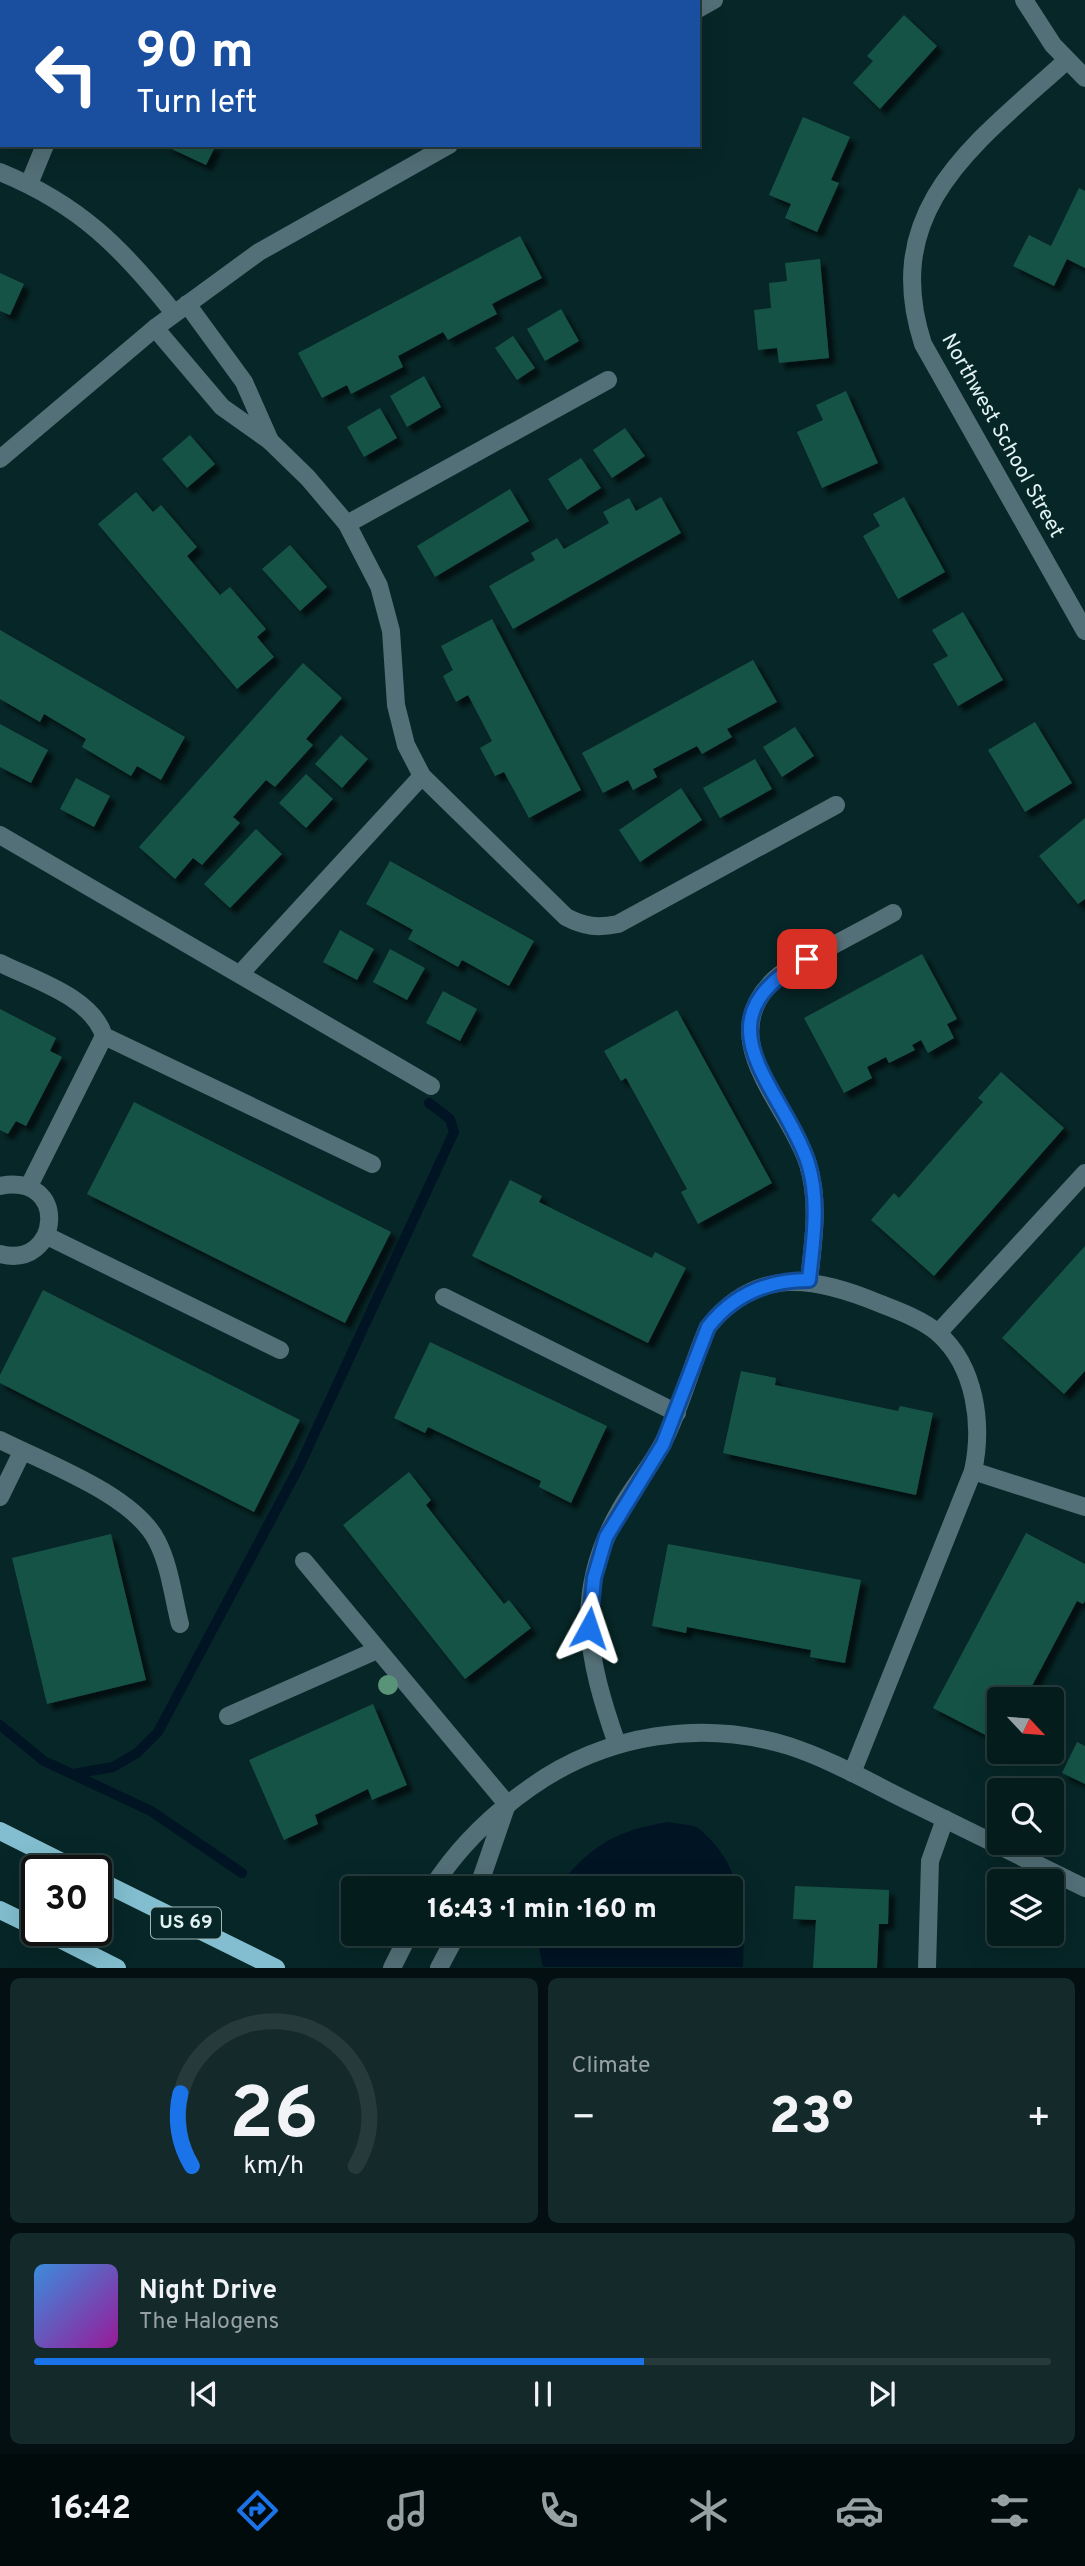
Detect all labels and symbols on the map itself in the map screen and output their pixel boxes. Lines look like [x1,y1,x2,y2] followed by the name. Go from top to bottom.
[935,329,1069,543] street label: Northwest School Street
[777,929,837,989] pin
[552,1591,626,1665] position arrow
[987,1687,1064,1764] north arrow
[21,1855,112,1946] speed limit sign: 30
[151,1908,221,1938] road number: US 69

